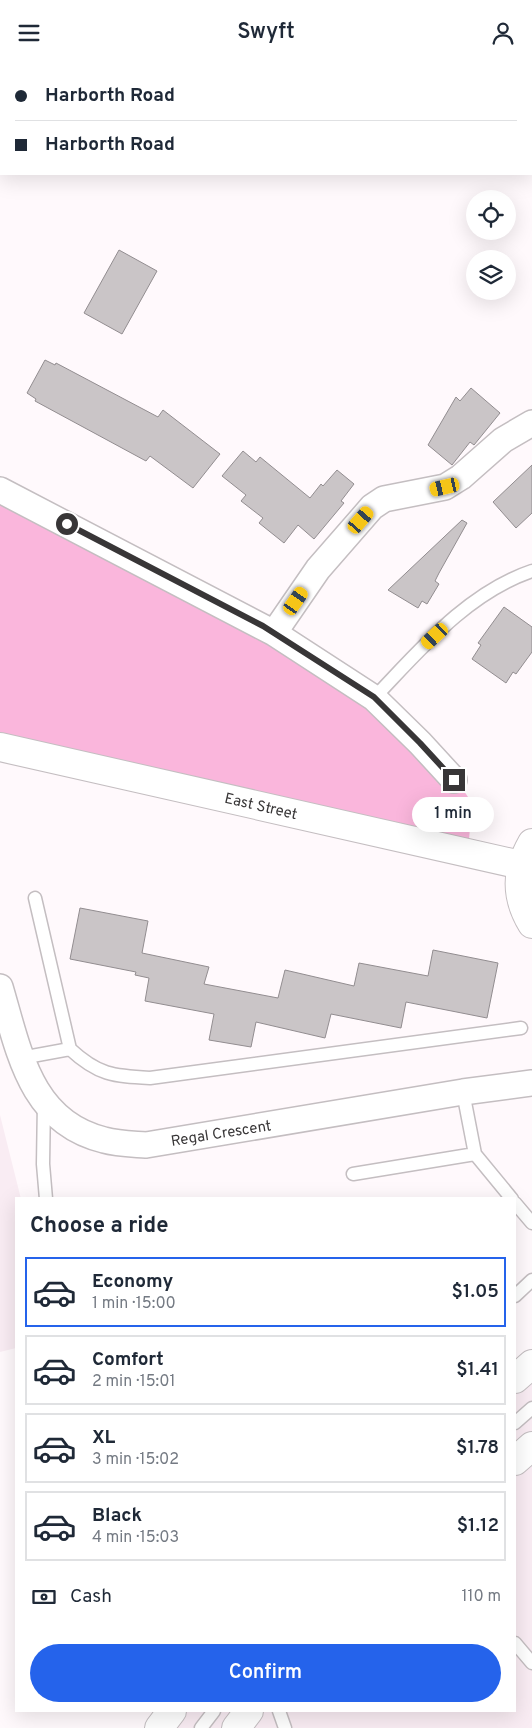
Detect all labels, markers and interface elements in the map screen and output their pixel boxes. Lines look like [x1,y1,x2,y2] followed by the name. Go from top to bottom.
[15,19,43,47] icon: menu
[237,19,295,46] text: Swyft
[489,19,517,47] icon: person
[45,84,175,108] text: Harborth Road
[45,133,175,157] text: Harborth Road
[466,190,516,300] map controls
[466,190,516,240] button: locate
[466,250,516,300] button: layers
[428,476,461,498] car
[345,504,376,536] car
[56,513,78,535] route start
[281,584,310,618] car
[418,620,451,652] car
[443,769,465,791] route end
[222,790,299,825] street label: East Street
[413,797,495,833] callout: 1 min
[434,804,472,824] text: 1 min
[170,1117,273,1152] street label: Regal Crescent
[30,1213,168,1240] text: Choose a ride
[32,1270,77,1315] icon: car
[92,1270,173,1294] text: Economy
[452,1280,499,1304] text: $1.05
[92,1294,176,1314] text: 1 min · 15:00
[32,1348,77,1393] icon: car
[92,1348,164,1372] text: Comfort
[456,1358,499,1382] text: $1.41
[92,1372,175,1392] text: 2 min · 15:01
[32,1426,77,1471] icon: car
[92,1426,115,1450] text: XL
[456,1436,499,1460] text: $1.78
[92,1450,179,1470] text: 3 min · 15:02
[32,1504,77,1549] icon: car
[92,1504,142,1528] text: Black
[457,1514,499,1538] text: $1.12
[92,1528,179,1548] text: 4 min · 15:03
[30,1583,58,1611] icon: cash
[70,1585,112,1609] text: Cash
[461,1587,501,1607] text: 110 m
[30,1644,501,1702] button: Confirm

